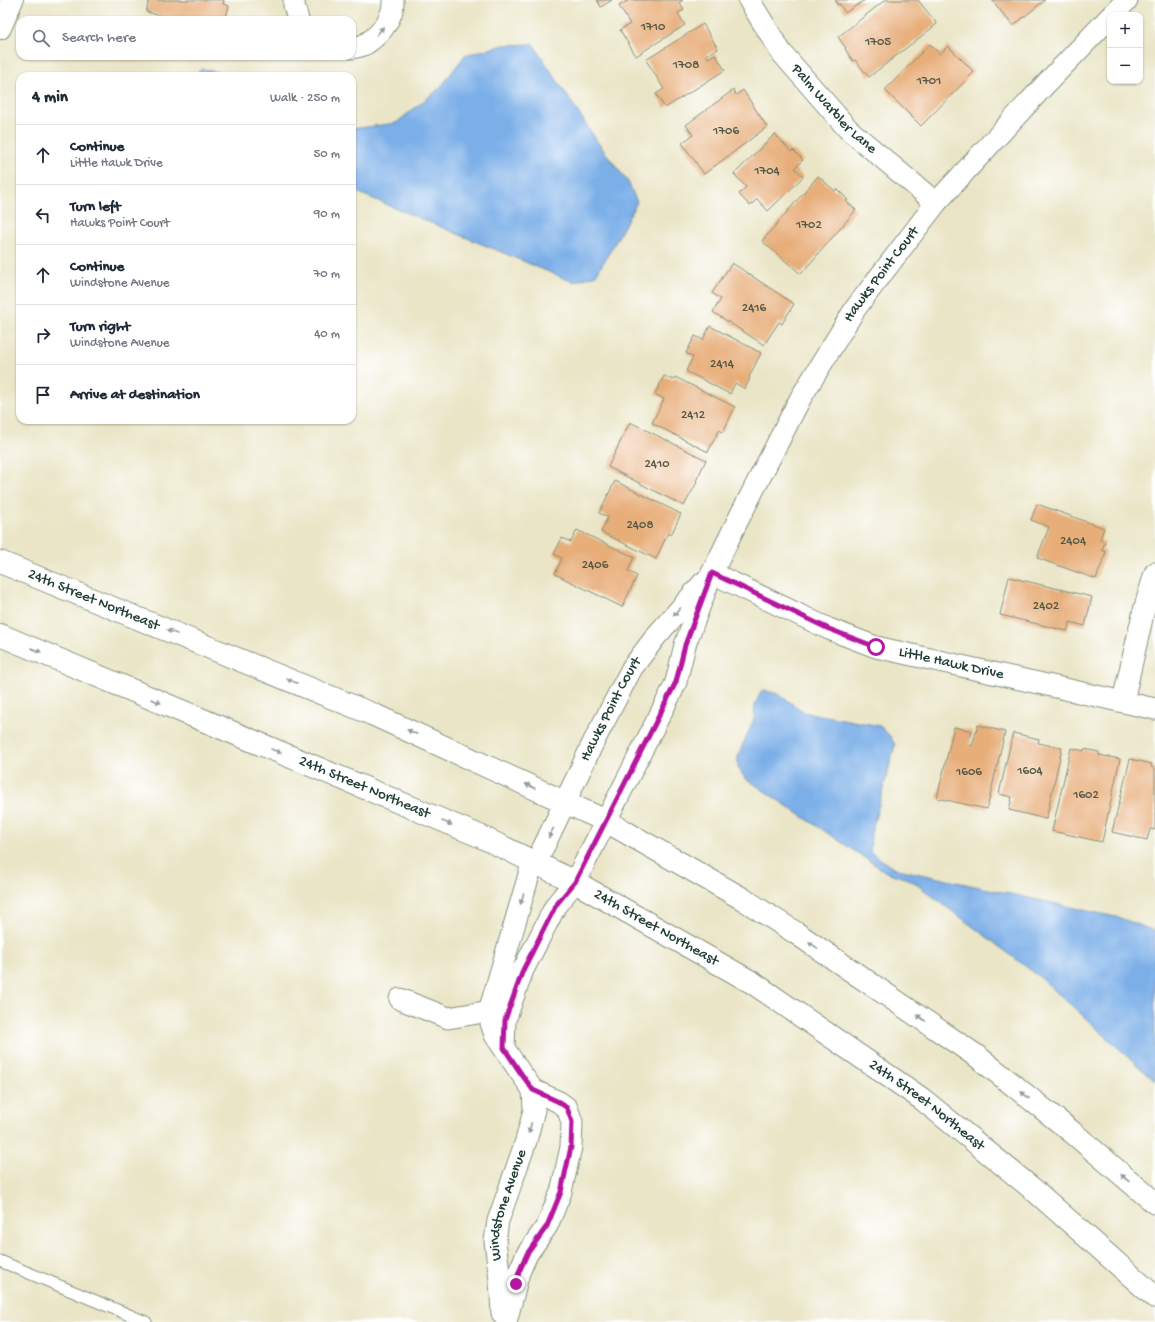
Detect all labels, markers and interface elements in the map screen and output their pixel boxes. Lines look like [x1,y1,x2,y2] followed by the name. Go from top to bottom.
[1107,12,1143,84] map controls
[1107,12,1143,48] button: +
[16,16,356,60] search box
[640,20,666,35] house number: 1710
[376,26,385,36] one-way arrow
[30,27,52,49] icon: search
[62,29,136,47] text: Search here
[864,35,891,50] house number: 1705
[1107,48,1143,84] button: −
[672,58,699,73] house number: 1708
[786,60,880,158] street label: Palm Warbler Lane
[916,74,941,89] house number: 1701
[32,88,68,108] text: 4 min
[270,91,340,106] text: Walk · 250 m
[712,124,739,139] house number: 1706
[70,138,124,156] text: Continue
[32,144,54,166] icon: ahead
[313,147,340,162] text: 50 m
[70,156,163,171] text: Little Hawk Drive
[753,164,780,179] house number: 1704
[70,198,121,216] text: Turn left
[32,204,54,226] icon: left
[314,207,340,222] text: 90 m
[70,216,169,231] text: Hawks Point Court
[795,218,823,233] house number: 1702
[840,222,925,326] street label: Hawks Point Court
[70,258,124,276] text: Continue
[32,264,54,286] icon: ahead
[314,267,340,282] text: 70 m
[70,276,170,291] text: Windstone Avenue
[742,301,767,316] house number: 2416
[70,318,130,336] text: Turn right
[32,324,54,346] icon: right
[314,327,340,342] text: 40 m
[70,336,170,351] text: Windstone Avenue
[710,357,734,372] house number: 2414
[32,384,54,406] icon: arrive
[70,386,200,404] text: Arrive at destination
[681,408,706,423] house number: 2412
[644,457,670,472] house number: 2410
[626,518,654,533] house number: 2408
[1060,534,1086,549] house number: 2404
[582,558,609,573] house number: 2406
[25,565,164,636] street label: 24th Street Northeast
[1033,599,1060,614] house number: 2402
[673,608,682,617] one-way arrow
[166,629,177,635] one-way arrow
[867,638,885,656] route start
[897,643,1006,684] street label: Little Hawk Drive
[30,647,41,653] one-way arrow
[577,652,647,764] street label: Hawks Point Court
[286,678,298,684] one-way arrow
[150,698,162,704] one-way arrow
[406,729,417,735] one-way arrow
[270,748,281,754] one-way arrow
[296,752,434,824] street label: 24th Street Northeast
[1016,764,1043,779] house number: 1604
[955,765,982,780] house number: 1606
[524,783,536,789] one-way arrow
[1072,788,1099,803] house number: 1602
[442,820,454,826] one-way arrow
[547,827,554,838] one-way arrow
[590,885,723,971] street label: 24th Street Northeast
[519,893,525,905] one-way arrow
[808,941,818,949] one-way arrow
[915,1014,926,1022] one-way arrow
[865,1056,989,1156] street label: 24th Street Northeast
[1020,1090,1031,1099] one-way arrow
[526,1122,532,1135] one-way arrow
[486,1147,531,1262] street label: Windstone Avenue
[1120,1173,1131,1182] one-way arrow
[507,1275,525,1293] route end

